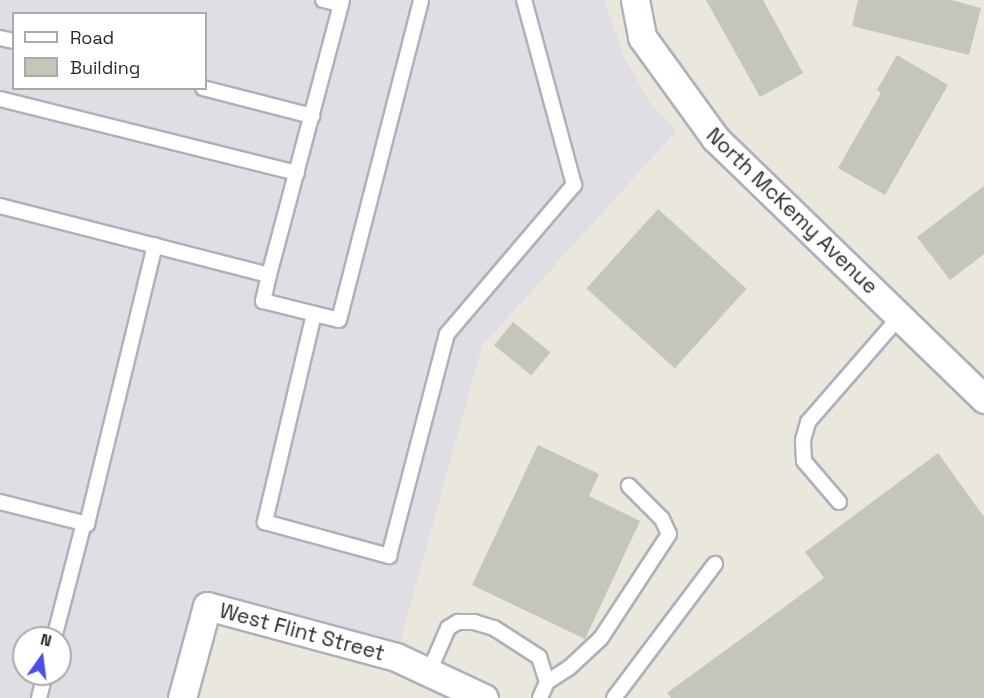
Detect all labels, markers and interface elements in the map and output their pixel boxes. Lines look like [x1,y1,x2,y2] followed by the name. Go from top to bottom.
[12,12,207,90] legend
[70,26,114,49] text: Road
[70,56,140,79] text: Building
[701,123,883,299] street label: North McKemy Avenue
[217,598,387,666] street label: West Flint Street
[12,626,72,686] north arrow
[38,629,54,651] text: N

